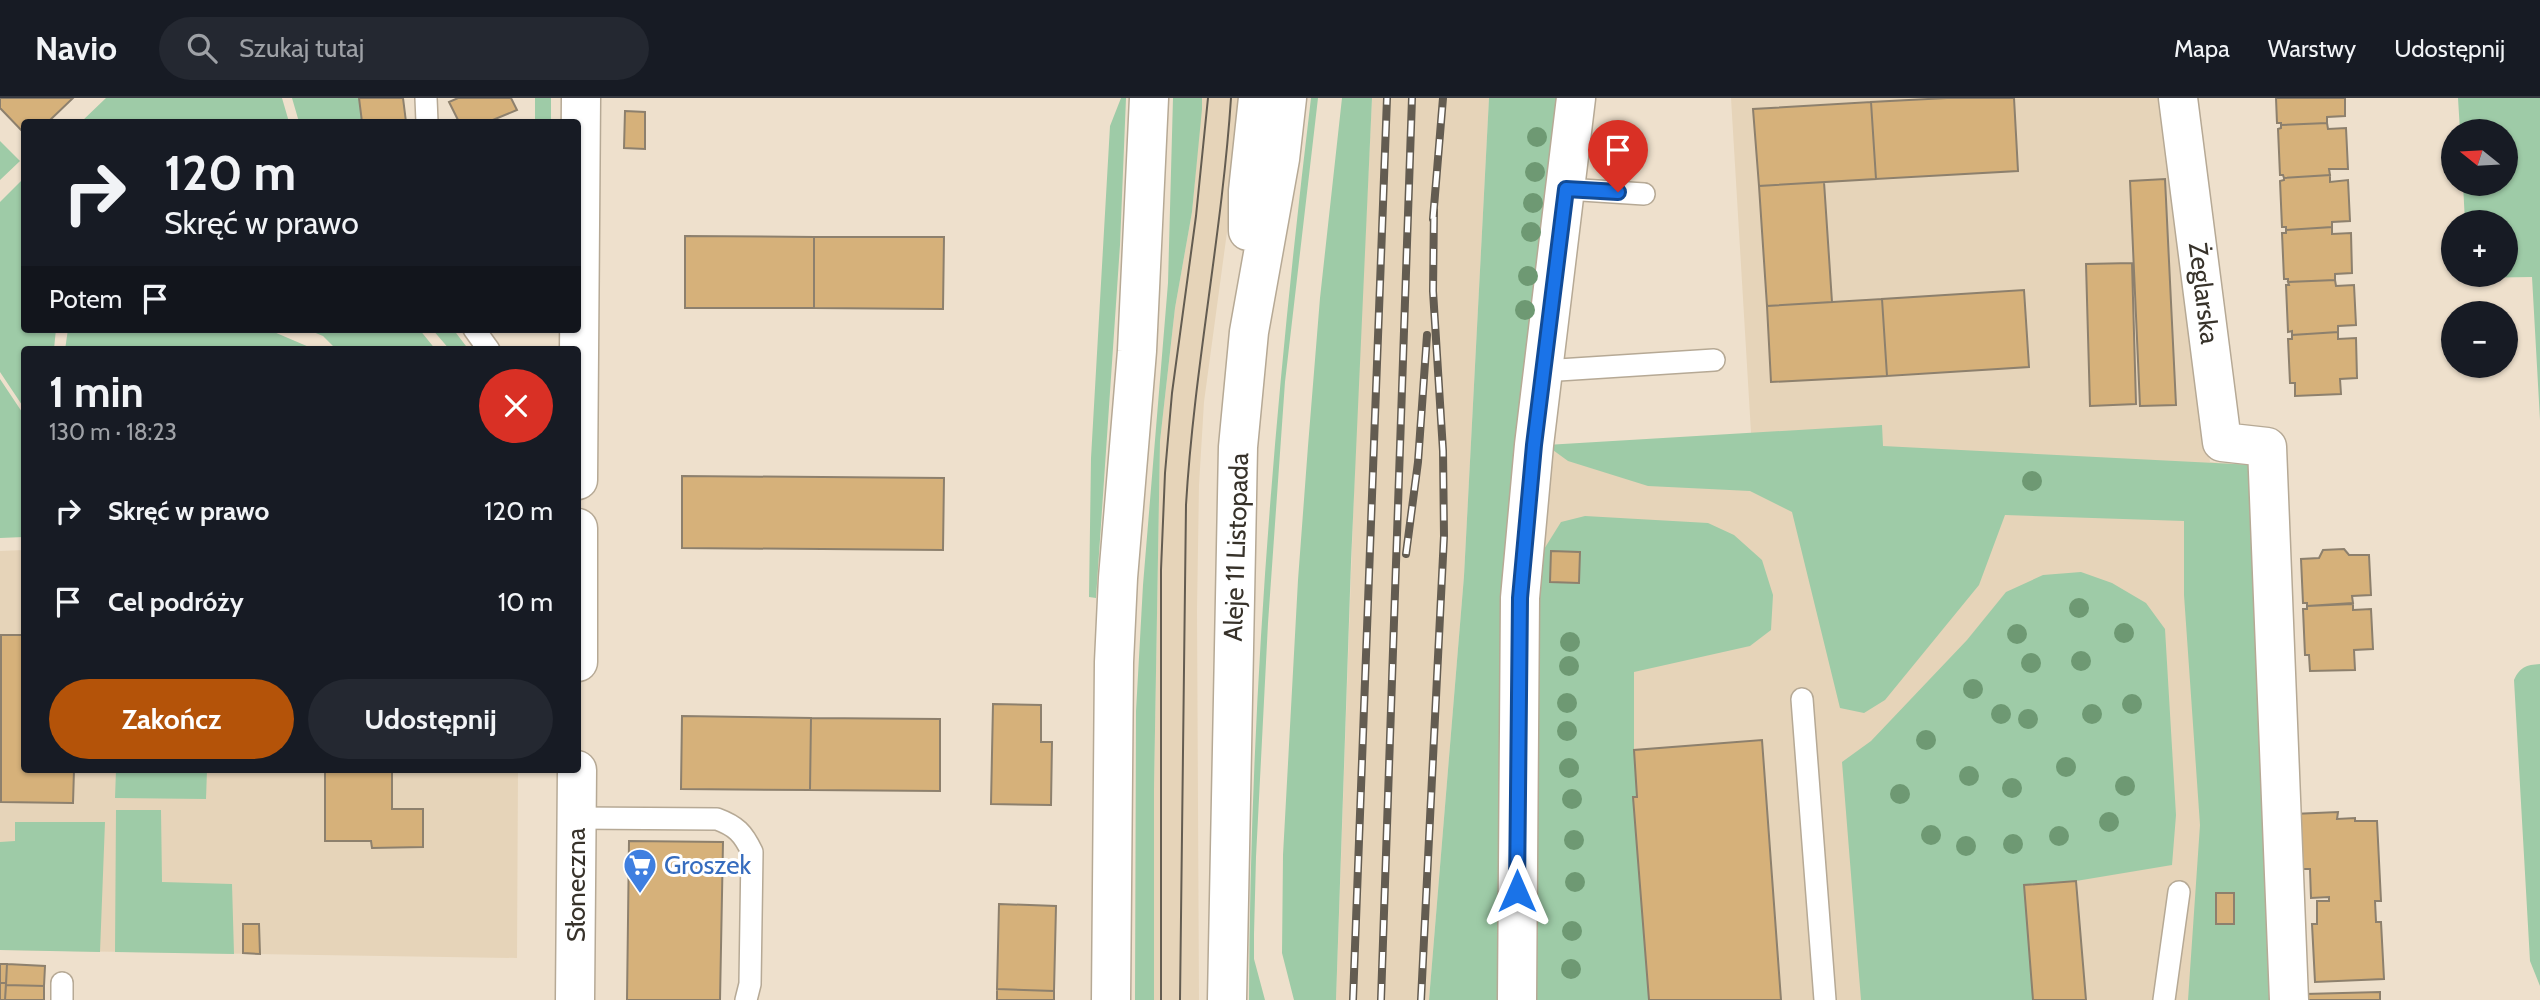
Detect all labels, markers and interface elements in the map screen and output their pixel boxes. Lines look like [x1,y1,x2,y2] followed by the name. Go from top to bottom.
[159,17,649,80] search box
[35,28,117,68] text: Navio
[183,29,221,67] icon: search
[239,32,364,64] text: Szukaj tutaj
[2174,34,2230,63] text: Mapa
[2268,34,2356,63] text: Warstwy
[2394,34,2505,63] text: Udostępnij
[2441,119,2518,196] north arrow
[2441,119,2518,378] map controls
[1588,120,1648,192] pin
[1599,131,1637,169] icon: arrive
[164,143,296,202] text: 120 m
[49,147,140,238] icon: right
[164,203,359,242] text: Skręć w prawo
[2441,210,2518,287] button: +
[2182,240,2226,346] street label: Żeglarska
[136,280,174,318] icon: arrive
[49,283,122,315] text: Potem
[2441,301,2518,378] button: −
[49,366,144,418] text: 1 min
[479,369,553,443] button: close
[49,418,177,446] text: 130 m · 18:23
[1217,452,1255,642] street label: Aleje 11 Listopada
[49,492,87,530] icon: right
[108,495,269,527] text: Skręć w prawo
[484,495,553,527] text: 120 m
[49,583,87,621] icon: arrive
[108,586,244,618] text: Cel podróży
[498,586,553,618] text: 10 m
[49,679,294,759] button: Zakończ
[308,679,553,759] button: Udostępnij
[560,827,592,942] street label: Słoneczna
[621,846,659,895] supermarket icon: Groszek
[664,849,752,881] place label: Groszek
[1480,854,1554,928] position arrow

